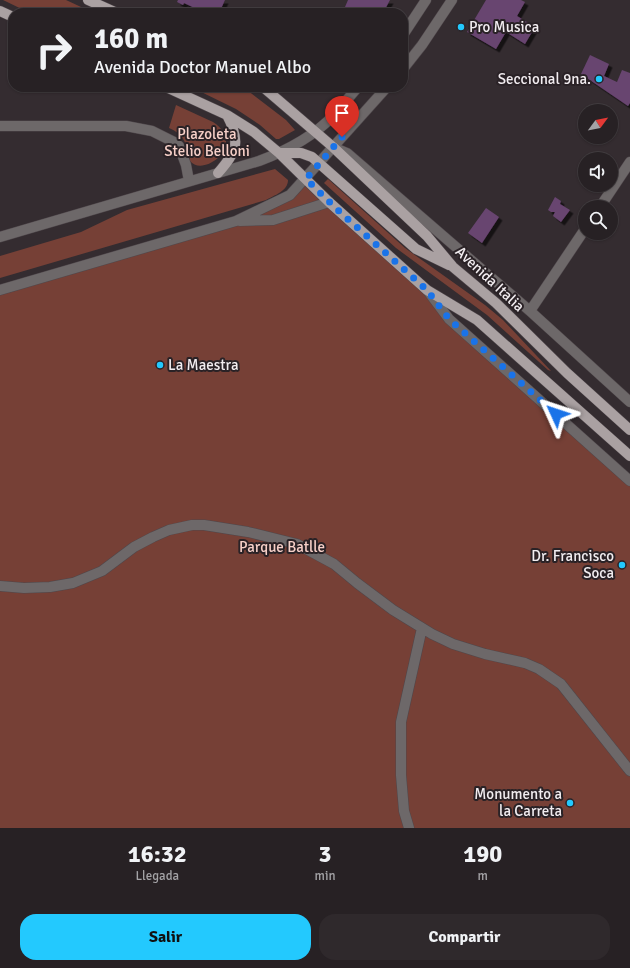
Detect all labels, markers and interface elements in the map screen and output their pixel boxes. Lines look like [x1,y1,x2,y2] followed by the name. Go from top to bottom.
[469,18,539,36] place label: Pro Musica
[94,22,168,56] text: 160 m
[456,22,466,32] marker: Pro Musica
[28,24,80,76] icon: right
[94,56,311,78] text: Avenida Doctor Manuel Albo
[498,70,591,88] place label: Seccional 9na.
[594,74,604,84] marker: Seccional 9na.
[325,96,359,137] pin
[331,102,353,124] icon: arrive
[578,104,618,144] north arrow
[578,104,618,240] map controls
[164,125,250,160] park label: Plazoleta Stelio Belloni
[578,152,618,192] button: sound
[578,200,618,240] button: search
[452,243,528,315] street label: Avenida Italia
[168,356,239,374] place label: La Maestra
[155,360,165,370] marker: La Maestra
[535,393,577,435] position arrow
[239,538,325,556] park label: Parque Batlle
[531,547,614,582] place label: Dr. Francisco Soca
[617,560,627,570] marker: Dr. Francisco Soca
[474,785,562,820] place label: Monumento a la Carreta
[565,798,575,808] marker: Monumento a la Carreta
[128,839,187,869] text: 16:32
[319,839,331,869] text: 3
[463,839,502,869] text: 190
[135,868,179,884] text: Llegada
[315,868,336,884] text: min
[478,868,488,884] text: m
[20,914,311,960] button: Salir
[319,914,610,960] button: Compartir

